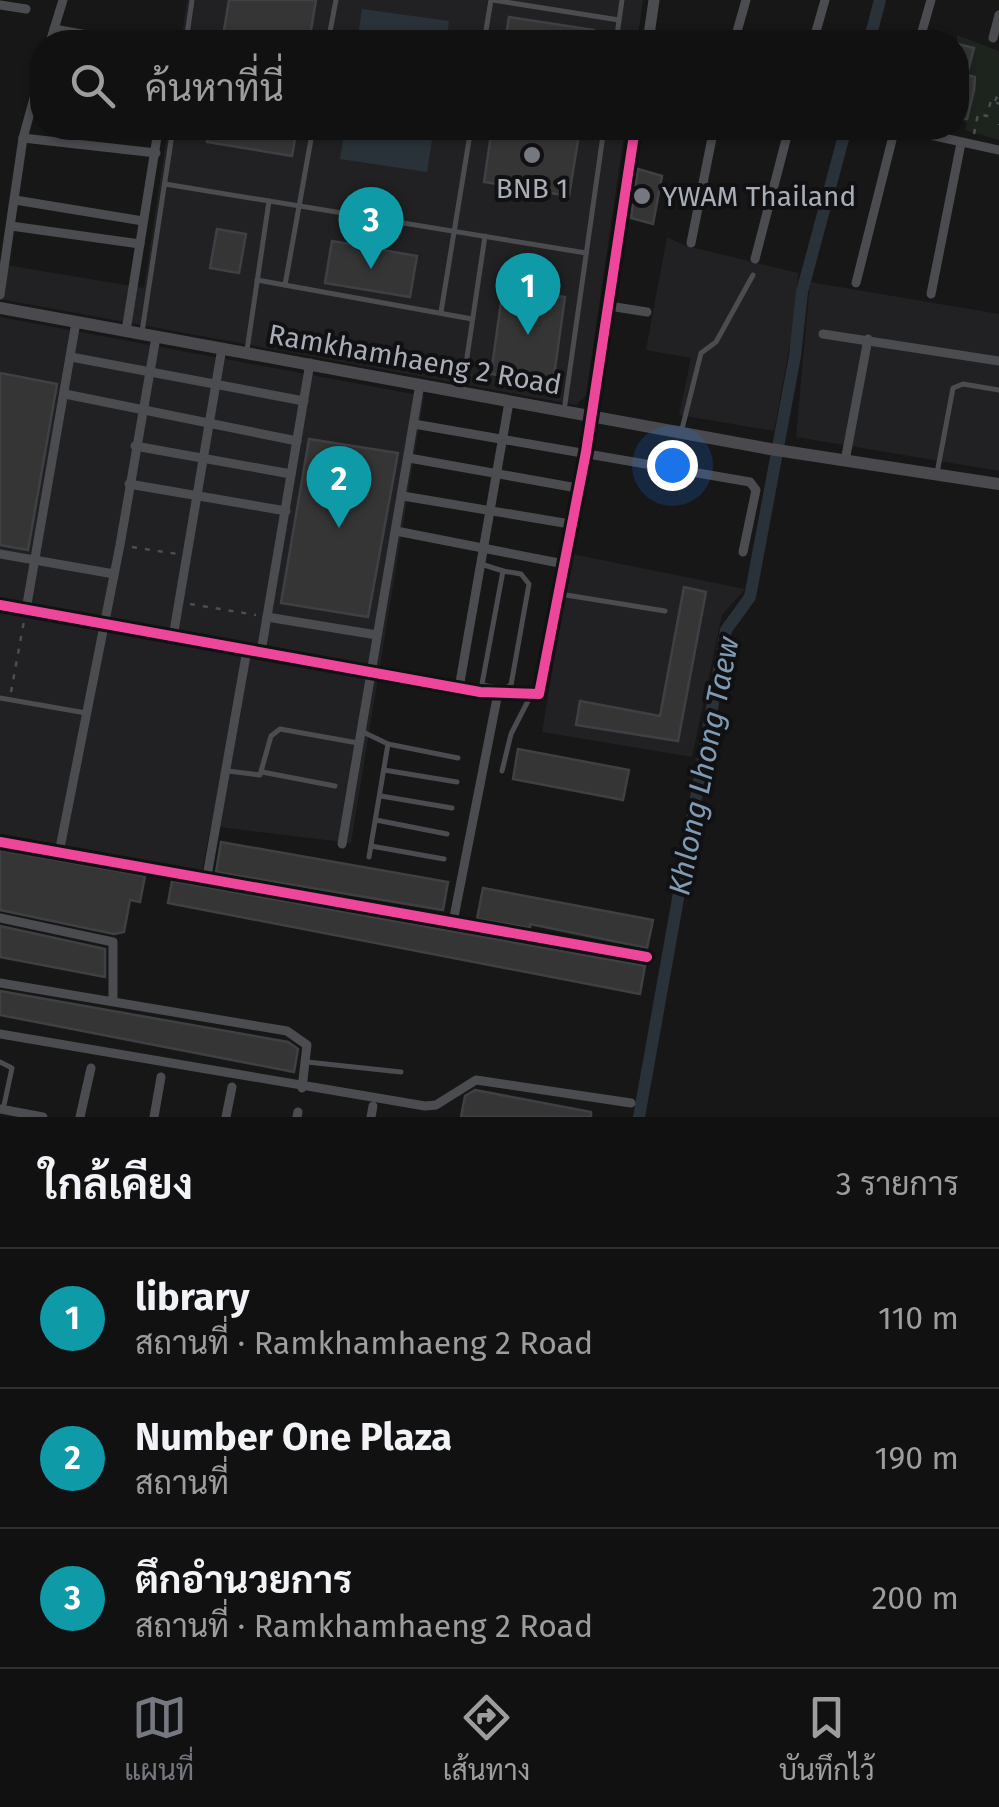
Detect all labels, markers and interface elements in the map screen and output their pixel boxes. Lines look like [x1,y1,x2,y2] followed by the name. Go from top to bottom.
[30,30,969,140] search box
[65,58,120,113] icon: search
[145,65,284,111] text: ค้นหาที่นี่
[521,144,543,166] marker: BNB 1
[496,172,568,205] place label: BNB 1
[662,180,856,213] place label: YWAM Thailand
[631,185,653,207] marker: YWAM Thailand
[338,186,404,269] pin: 3
[496,252,560,335] pin: 1
[266,317,564,402] street label: Ramkhamhaeng 2 Road
[647,440,698,491] your location
[306,446,372,528] pin: 2
[661,633,747,898] water label: Khlong Lhong Taew
[40,1160,193,1210] text: ใกล้เคียง
[836,1165,959,1203] text: 3 รายการ
[135,1274,249,1320] text: library
[65,1299,80,1337] text: 1
[878,1299,959,1337] text: 110 m
[135,1324,593,1362] text: สถานที่ · Ramkhamhaeng 2 Road
[135,1414,452,1460] text: Number One Plaza
[64,1439,81,1477] text: 2
[875,1439,959,1477] text: 190 m
[135,1464,229,1502] text: สถานที่
[135,1557,352,1603] text: ตึกอำนวยการ
[64,1579,81,1617] text: 3
[872,1579,959,1617] text: 200 m
[135,1607,593,1645] text: สถานที่ · Ramkhamhaeng 2 Road
[124,1690,194,1787] tab: แผนที่
[443,1690,530,1787] tab: เส้นทาง
[779,1690,875,1787] tab: บันทึกไว้

